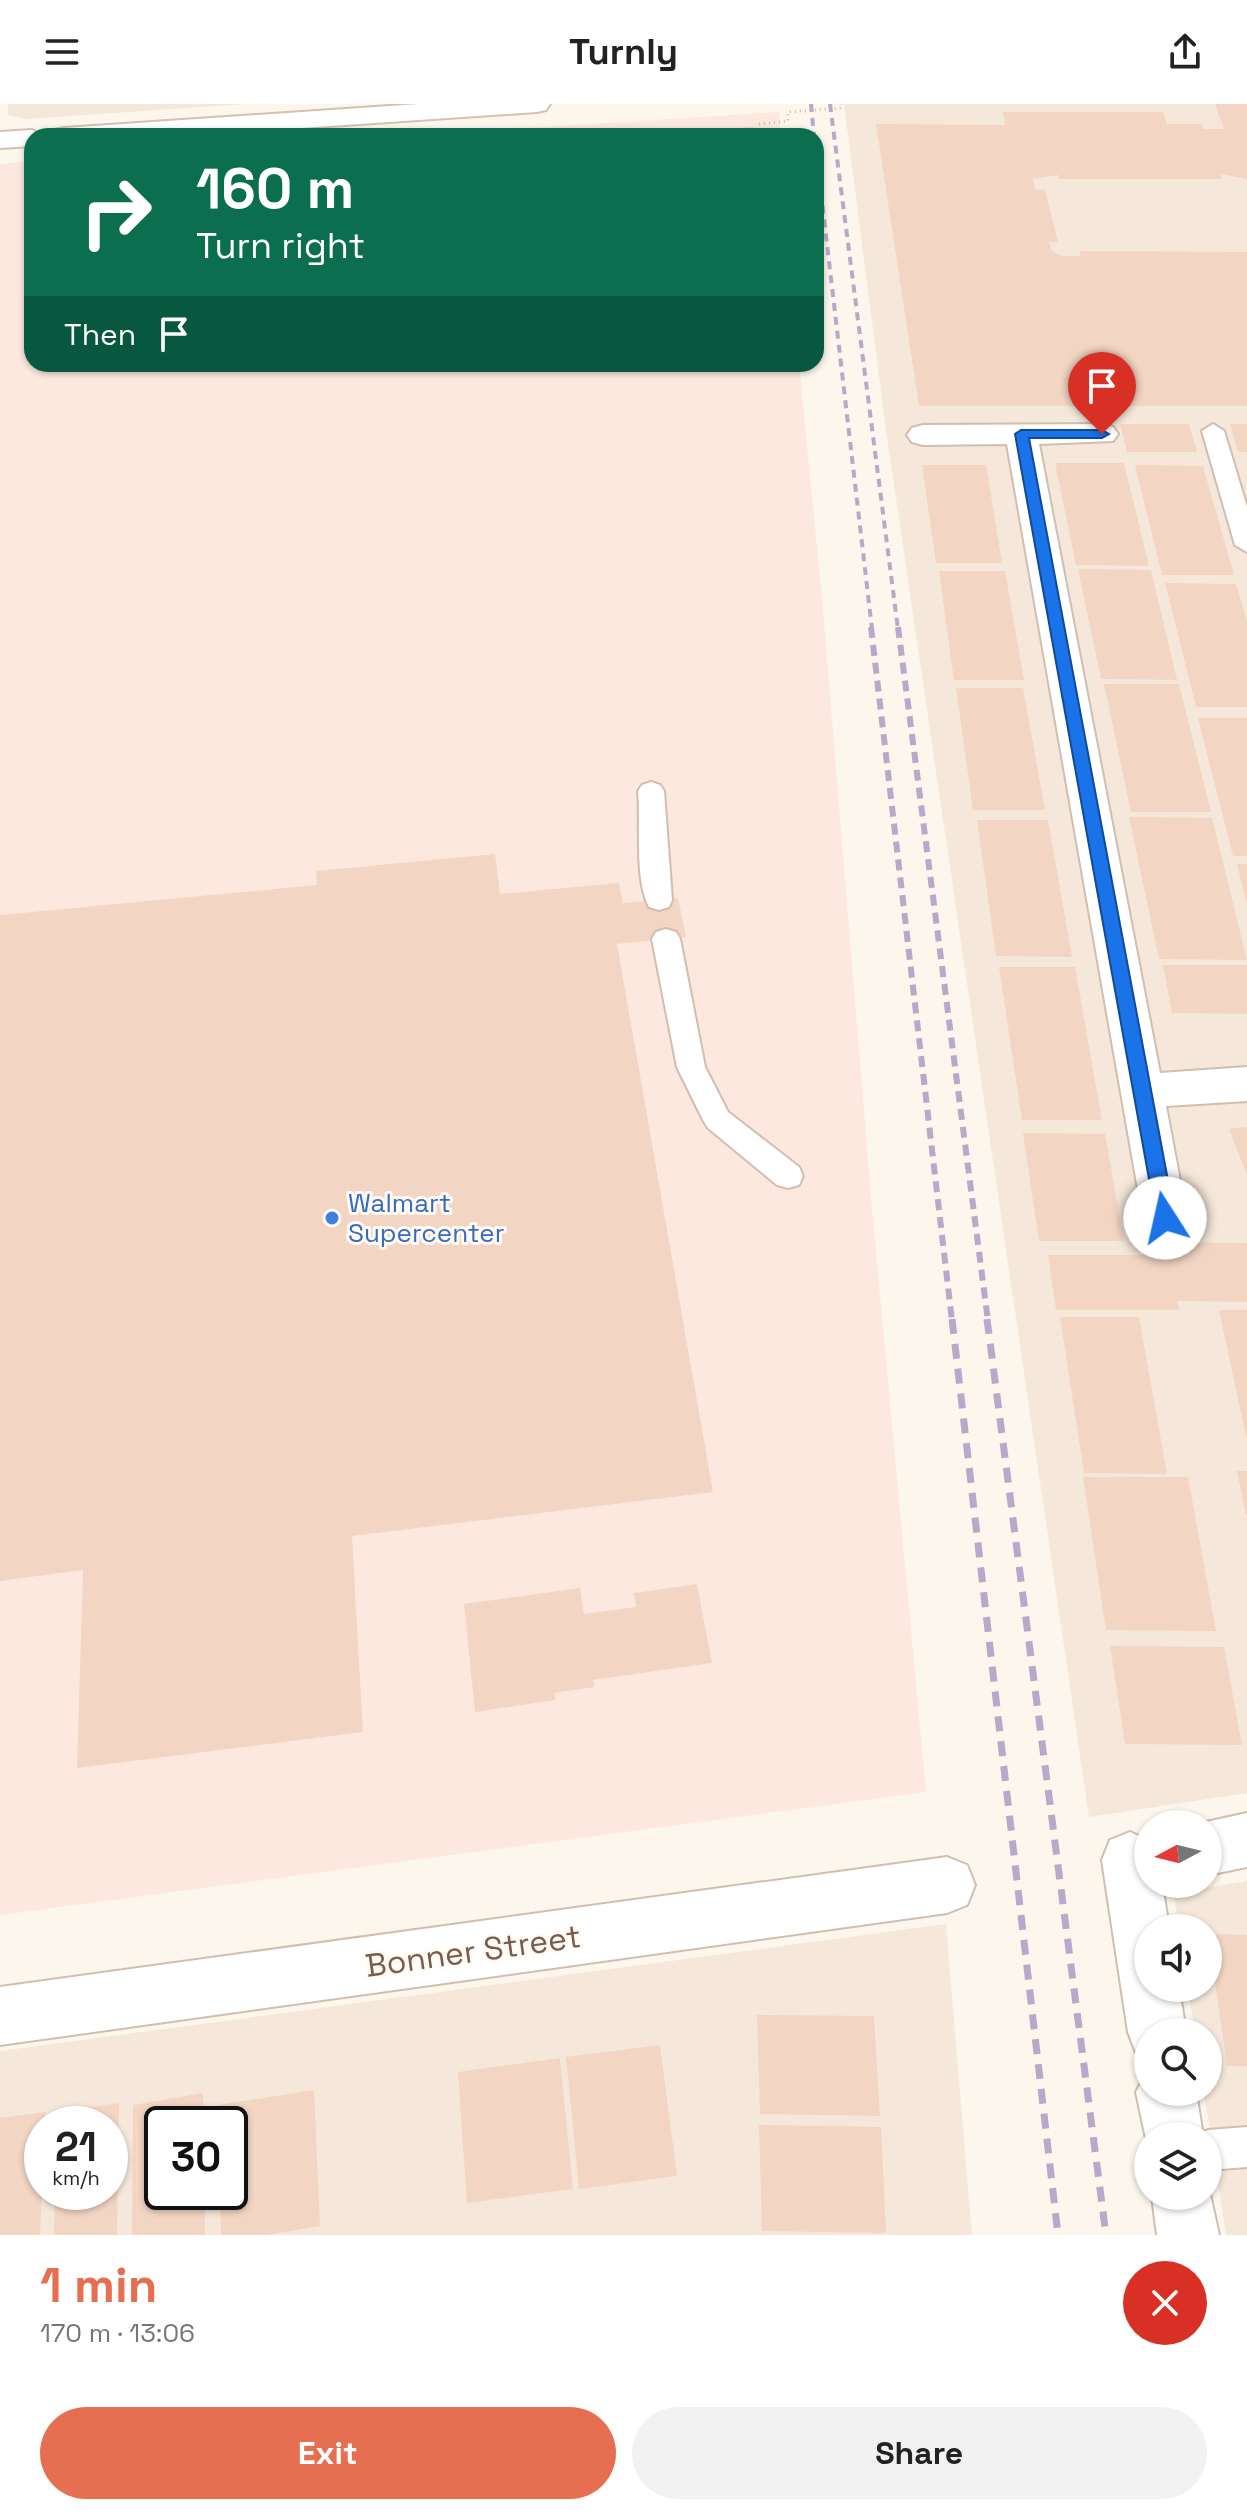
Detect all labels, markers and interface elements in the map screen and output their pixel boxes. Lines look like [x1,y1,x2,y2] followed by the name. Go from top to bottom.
[569,29,678,75] text: Turnly
[40,30,84,74] icon: menu
[1163,30,1207,74] icon: share
[196,153,354,224] text: 160 m
[64,160,168,264] icon: right
[196,223,365,269] text: Turn right
[152,312,196,356] icon: arrive
[64,315,136,354] text: Then
[1068,352,1136,434] pin
[1080,364,1124,408] icon: arrive
[1123,1176,1207,1260] position arrow
[348,1186,505,1250] place label: Walmart Supercenter
[323,1209,341,1227] marker: Walmart Supercenter
[1134,1810,1222,1898] north arrow
[1134,1810,1222,2210] map controls
[1134,1914,1222,2002] button: sound
[363,1916,583,1986] street label: Bonner Street
[1134,2018,1222,2106] button: search
[144,2106,248,2210] speed limit sign: 30
[55,2122,97,2173] text: 21
[1134,2122,1222,2210] button: layers
[52,2165,100,2191] text: km/h
[40,2255,157,2316] text: 1 min
[1123,2261,1207,2345] button: close
[40,2316,195,2350] text: 170 m · 13:06
[40,2407,616,2499] button: Exit
[632,2407,1207,2499] button: Share

